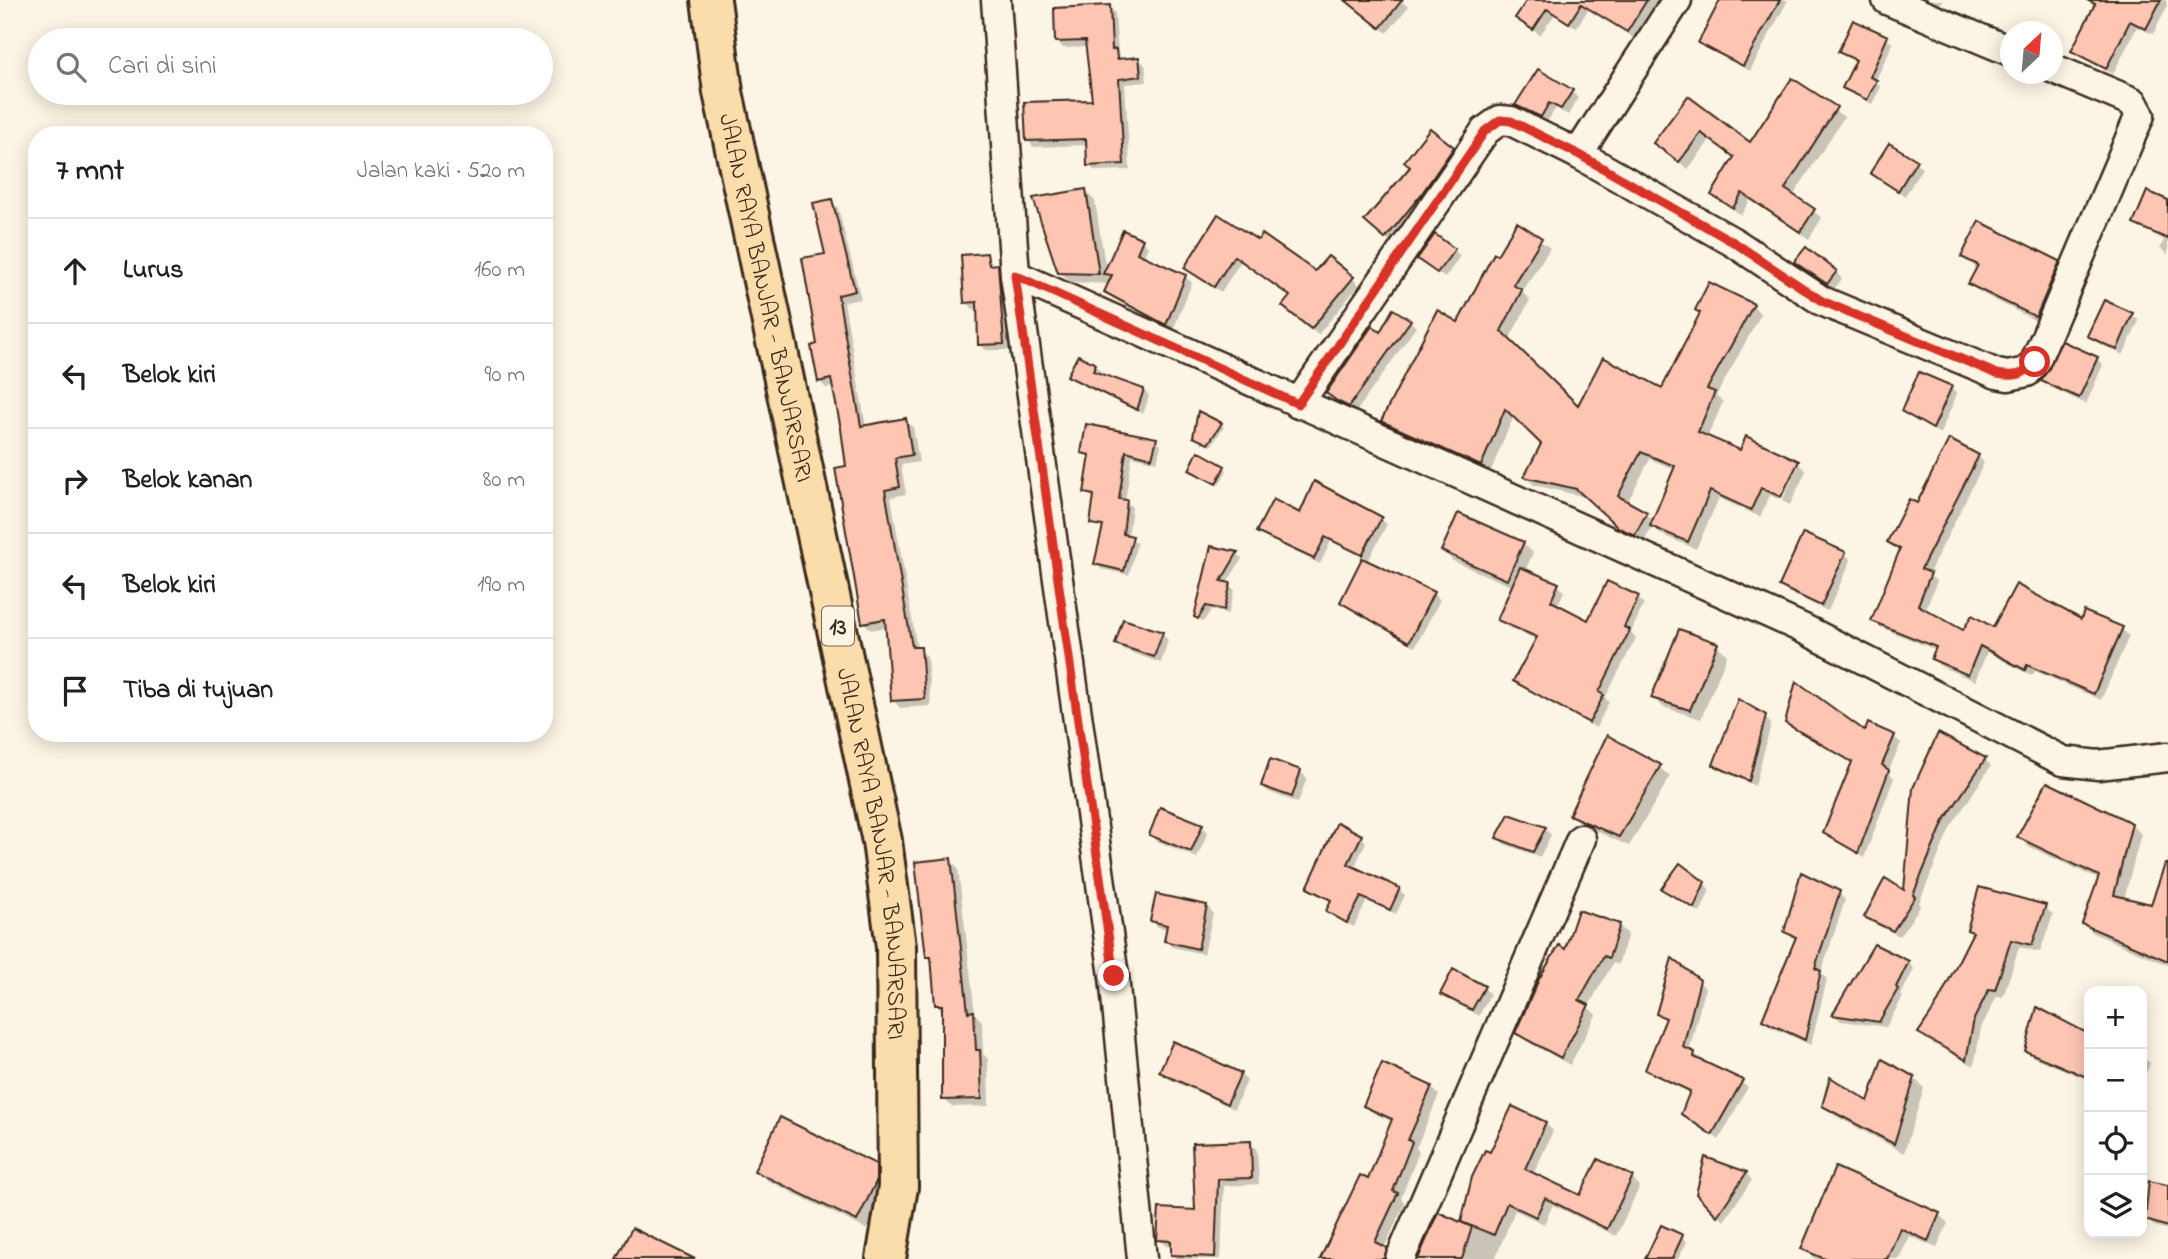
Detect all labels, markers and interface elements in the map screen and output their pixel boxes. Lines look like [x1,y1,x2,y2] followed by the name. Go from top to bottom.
[2000,21,2063,84] north arrow
[28,28,553,105] search box
[52,48,90,86] icon: search
[108,48,217,86] text: Cari di sini
[708,110,820,486] street label: JALAN RAYA BANJAR - BANJARSARI
[56,150,124,194] text: 7 mnt
[357,155,525,188] text: Jalan kaki · 520 m
[56,252,94,290] icon: ahead
[123,252,184,290] text: Lurus
[474,254,525,287] text: 160 m
[2019,346,2050,377] route start
[56,357,94,395] icon: left
[123,357,216,395] text: Belok kiri
[485,359,525,392] text: 90 m
[56,462,94,500] icon: right
[123,462,252,500] text: Belok kanan
[483,464,525,497] text: 80 m
[56,567,94,605] icon: left
[123,567,216,605] text: Belok kiri
[477,569,525,602] text: 190 m
[822,606,854,646] road number: 13
[826,665,912,1040] street label: JALAN RAYA BANJAR - BANJARSARI
[56,672,94,710] icon: arrive
[123,672,273,710] text: Tiba di tujuan
[1098,960,1129,991] route end
[2084,986,2147,1238] map controls
[2084,986,2147,1049] button: +
[2084,1049,2147,1112] button: −
[2084,1112,2147,1175] button: locate
[2084,1175,2147,1238] button: layers

